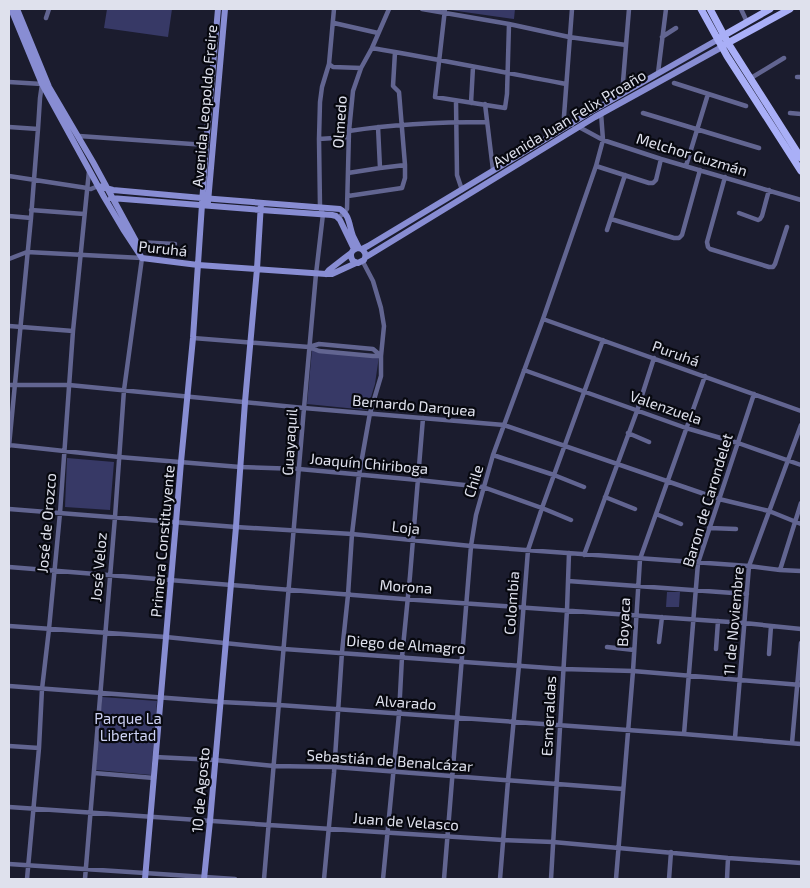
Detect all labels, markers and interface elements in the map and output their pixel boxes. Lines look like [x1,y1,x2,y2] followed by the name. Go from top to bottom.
[188,24,220,188] street label: Avenida Leopoldo Freire
[489,65,649,171] street label: Avenida Juan Felix Proaño
[328,95,350,149] street label: Olmedo
[634,129,750,179] street label: Melchor Guzmán
[138,236,188,260] street label: Puruhá
[650,336,702,370] street label: Puruhá
[628,386,704,428] street label: Valenzuela
[351,391,477,419] street label: Bernardo Darquea
[278,407,300,476] street label: Guayaquil
[678,431,736,569] street label: Baron de Carondelet
[309,449,429,477] street label: Joaquín Chiriboga
[459,462,487,500] street label: Chile
[146,464,178,618] street label: Primera Constituyente
[33,472,59,574] street label: José de Orozco
[391,517,421,538] street label: Loja
[86,532,110,602] street label: José Veloz
[719,566,747,676] street label: 11 de Noviembre
[500,571,522,635] street label: Colombia
[379,575,433,597] street label: Morona
[613,597,633,647] street label: Boyaca
[346,631,466,657] street label: Diego de Almagro
[537,675,559,757] street label: Esmeraldas
[375,691,437,713] street label: Alvarado
[94,709,162,744] park label: Parque La Libertad
[306,745,474,775] street label: Sebastián de Benalcázar
[187,746,213,834] street label: 10 de Agosto
[352,808,460,834] street label: Juan de Velasco

